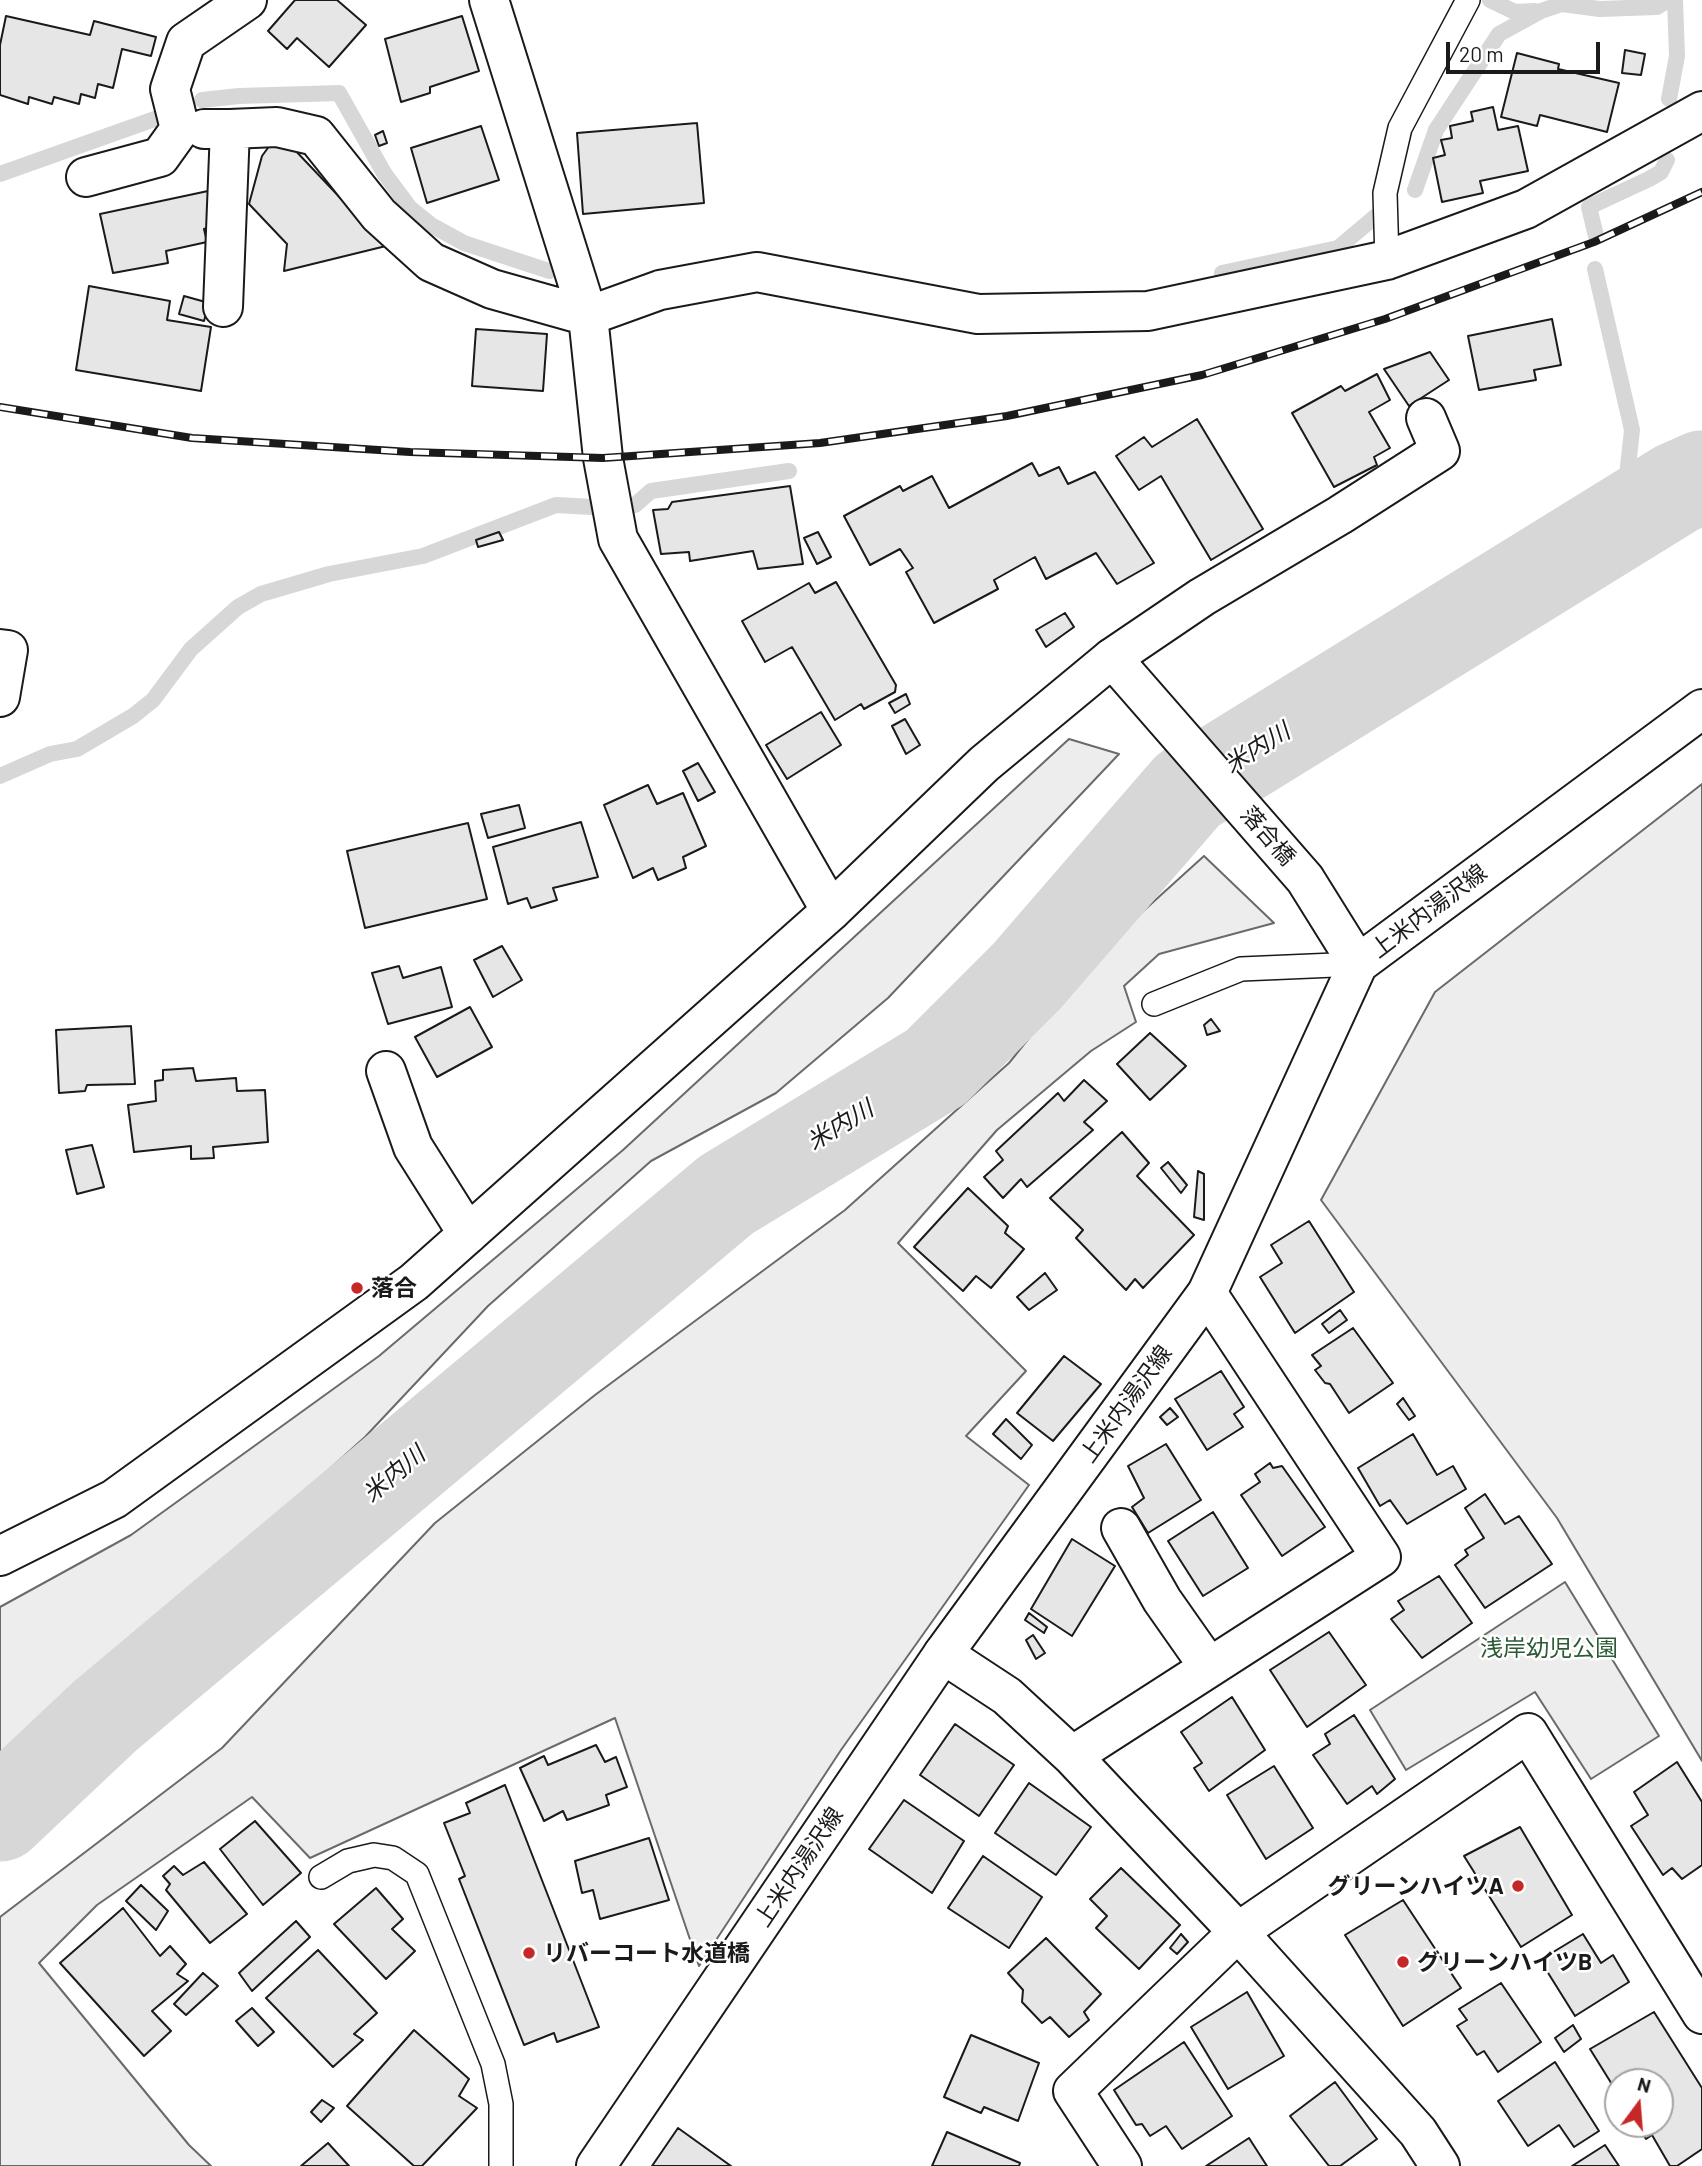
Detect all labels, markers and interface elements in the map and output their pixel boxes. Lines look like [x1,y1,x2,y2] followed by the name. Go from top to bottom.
[1450,28,1604,72] scale bar
[1459,41,1504,66] text: 20 m
[1219,717,1295,779] water label: 米内川
[1235,801,1301,871] street label: 落合橋
[1366,858,1492,964] street label: 上米内湯沢線
[802,1094,878,1156] water label: 米内川
[371,1274,417,1302] place label: 落合
[349,1280,365,1296] marker: 落合
[1074,1340,1178,1468] street label: 上米内湯沢線
[357,1440,431,1508] water label: 米内川
[1480,1634,1618,1662] park label: 浅岸幼児公園
[749,1802,849,1932] street label: 上米内湯沢線
[1328,1872,1504,1900] place label: グリーンハイツA
[1510,1878,1526,1894] marker: グリーンハイツA
[543,1939,750,1967] place label: リバーコート水道橋
[521,1945,537,1961] marker: リバーコート水道橋
[1417,1948,1592,1976] place label: グリーンハイツB
[1395,1954,1411,1970] marker: グリーンハイツB
[1604,2068,1674,2138] north arrow
[1635,2071,1654,2097] text: N

